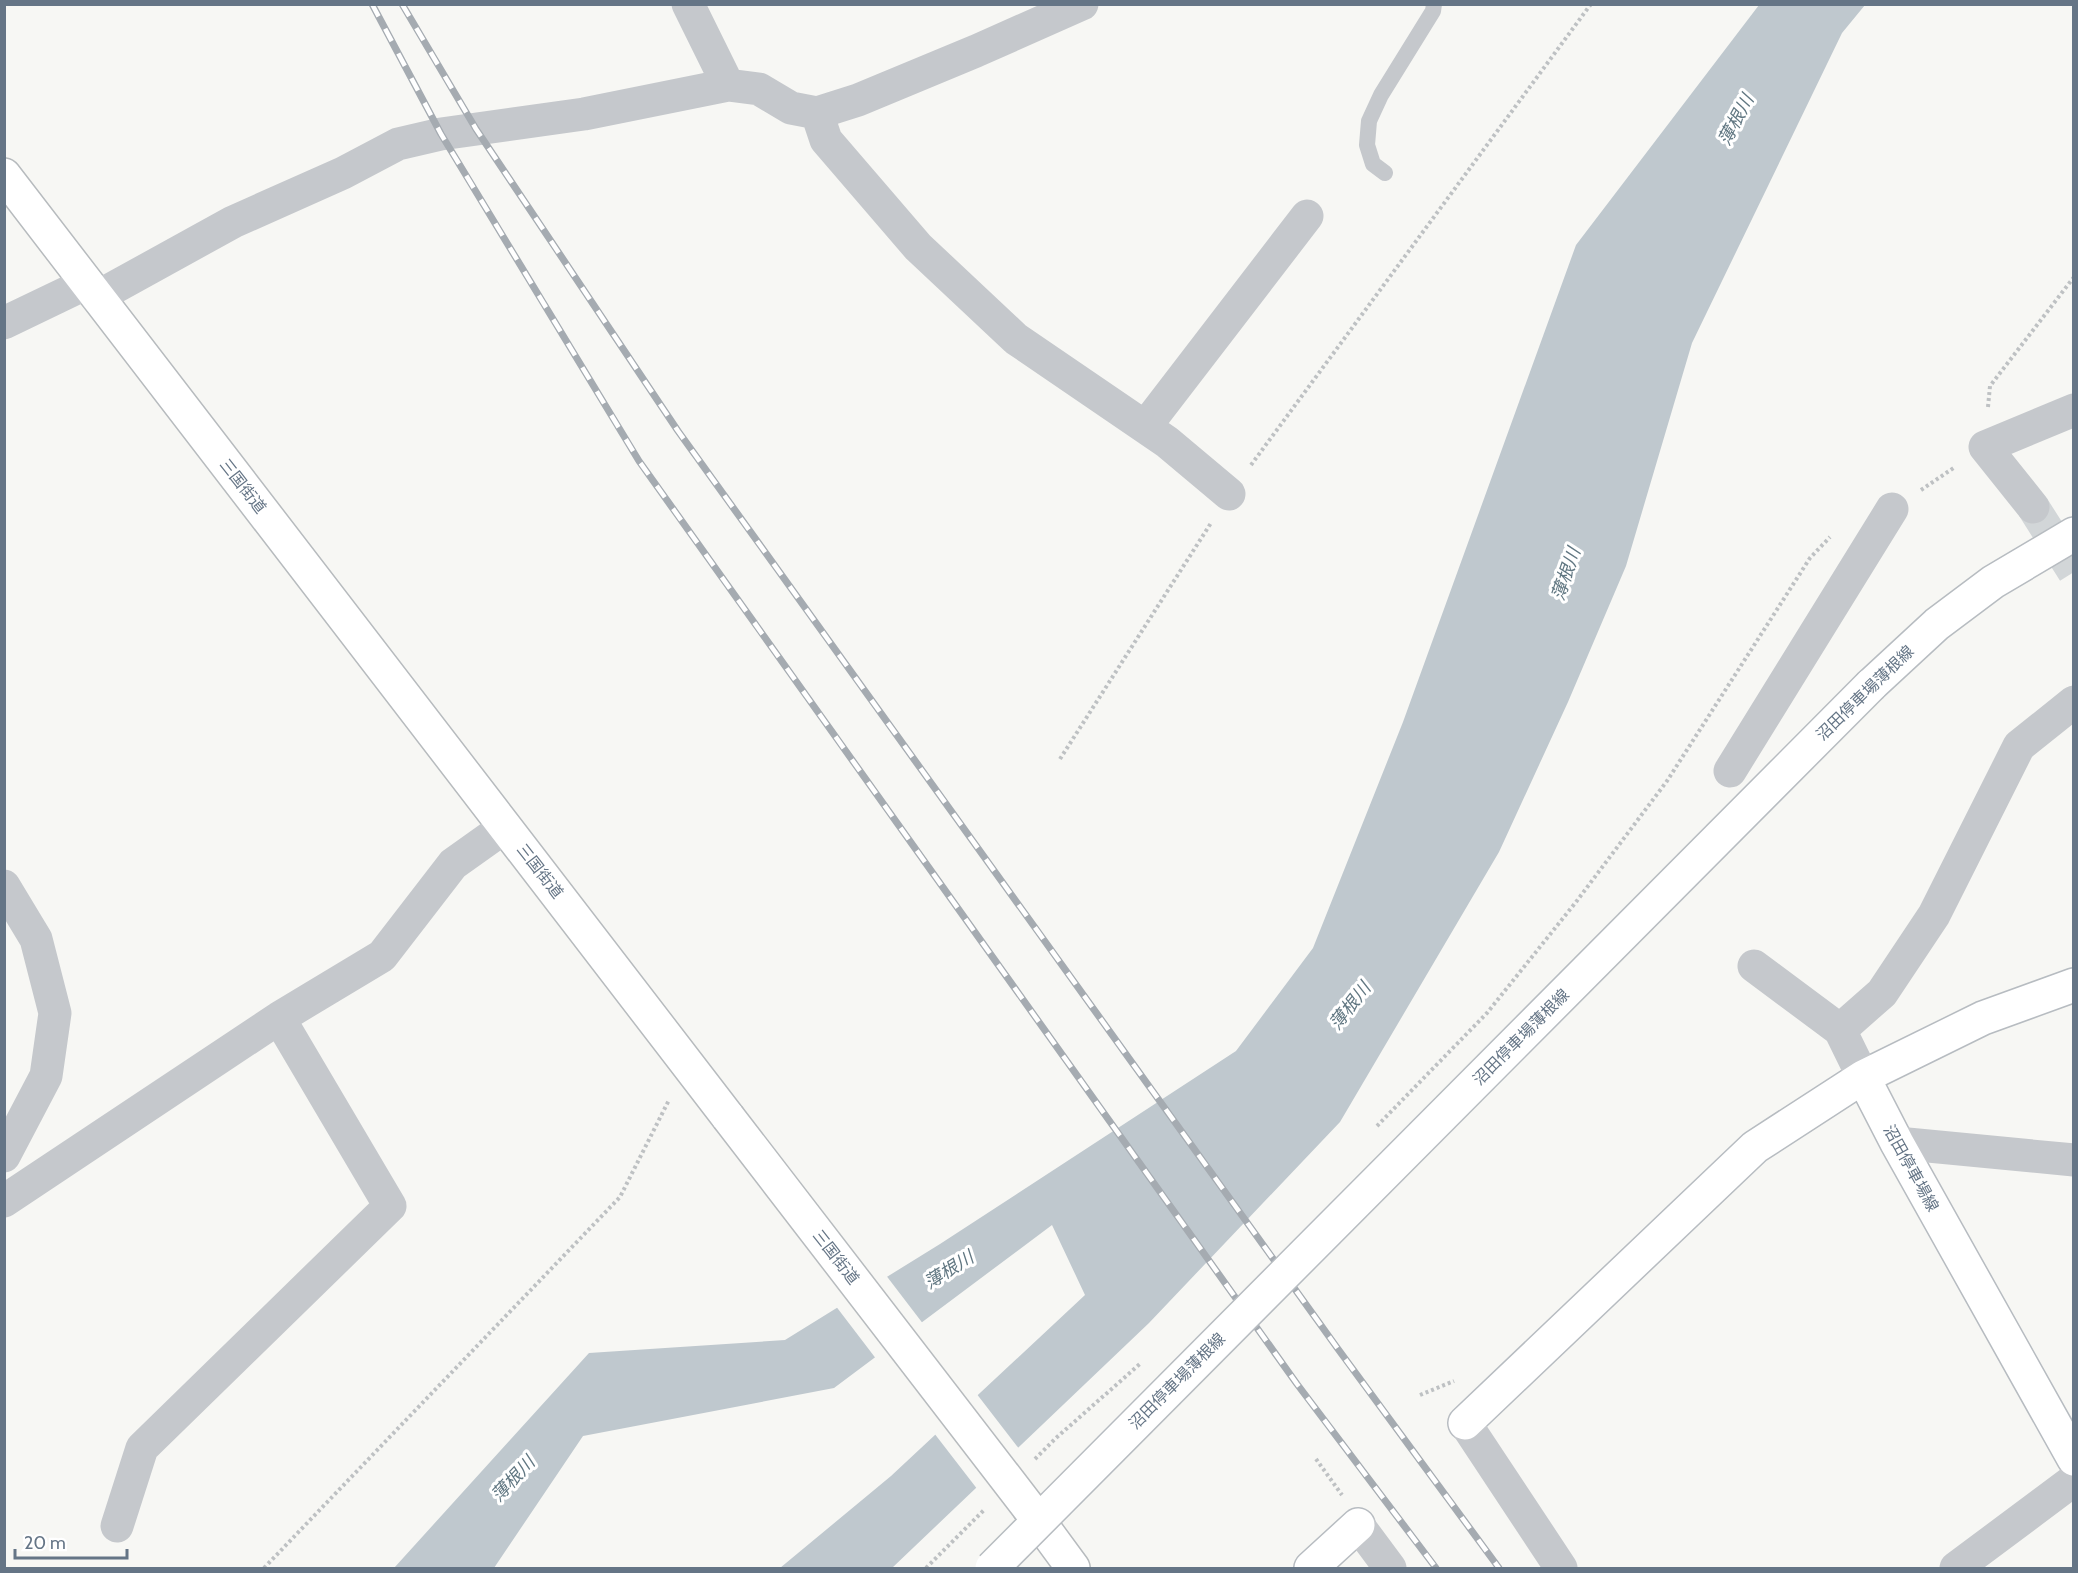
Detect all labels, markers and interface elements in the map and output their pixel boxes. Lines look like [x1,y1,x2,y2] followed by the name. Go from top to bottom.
[1714,89,1759,149] water label: 薄根川
[216,455,270,517] street label: 三国街道
[1547,543,1586,603] water label: 薄根川
[1812,642,1918,744] street label: 沼田停車場薄根線
[513,840,567,902] street label: 三国街道
[1325,976,1377,1034] water label: 薄根川
[1469,985,1573,1089] street label: 沼田停車場薄根線
[1879,1121,1943,1215] street label: 沼田停車場線
[809,1226,863,1288] street label: 三国街道
[920,1245,979,1294] water label: 薄根川
[1125,1329,1229,1433] street label: 沼田停車場薄根線
[487,1450,541,1506] water label: 薄根川
[15,1522,128,1560] scale bar
[24,1532,66,1554] text: 20 m

